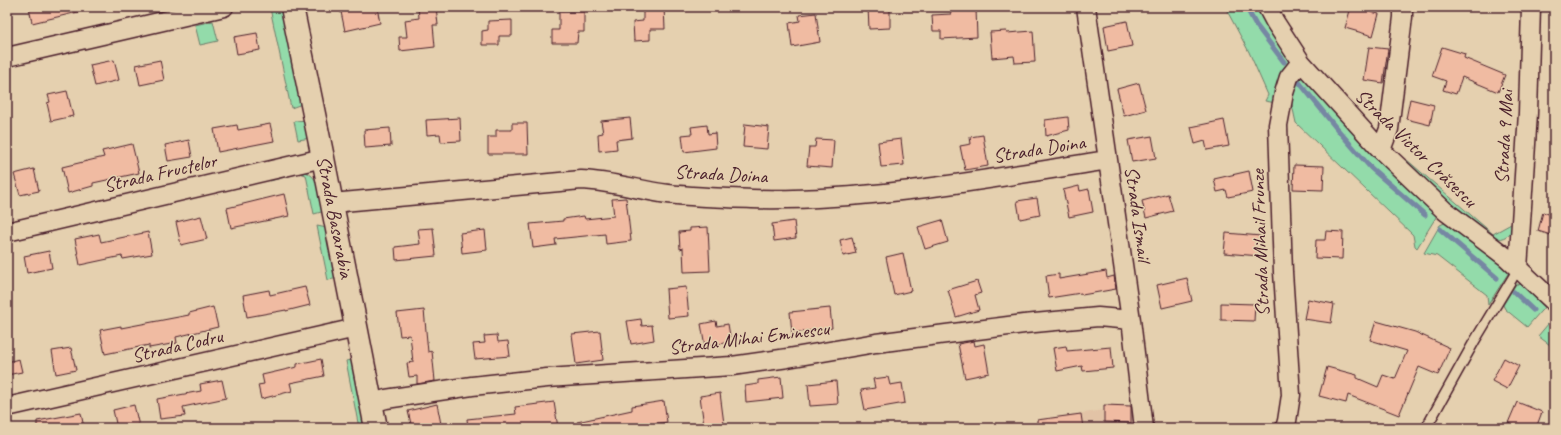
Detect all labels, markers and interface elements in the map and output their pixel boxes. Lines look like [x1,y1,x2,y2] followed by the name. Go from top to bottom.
[1350,83,1483,214] street label: Strada Victor Crăsescu
[1489,87,1519,185] street label: Strada 9 Mai
[991,129,1089,169] street label: Strada Doina
[101,147,221,198] street label: Strada Fructelor
[311,154,359,281] street label: Strada Basarabia
[674,159,770,189] street label: Strada Doina
[1119,165,1158,267] street label: Strada Ismail
[1245,168,1275,317] street label: Strada Mihail Frunze
[667,316,832,360] street label: Strada Mihai Eminescu
[129,323,226,369] street label: Strada Codru

